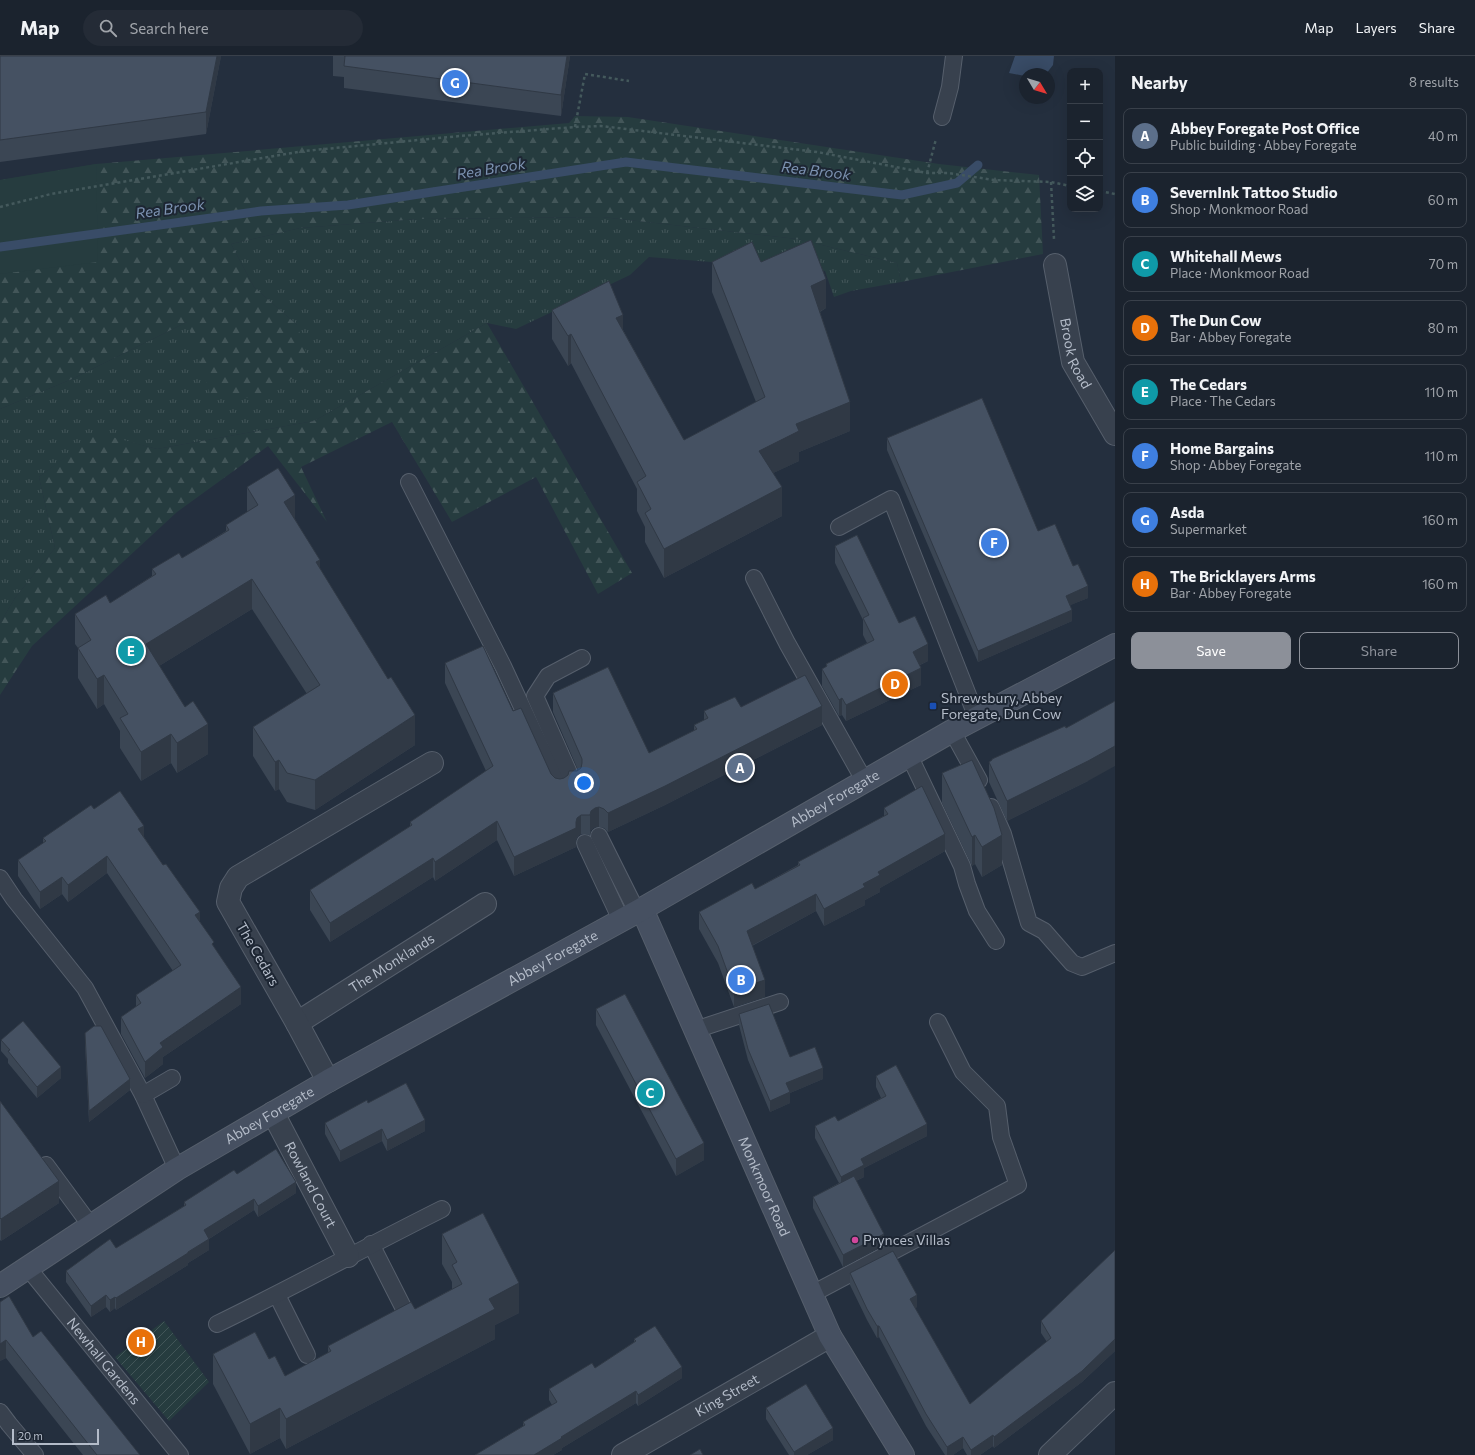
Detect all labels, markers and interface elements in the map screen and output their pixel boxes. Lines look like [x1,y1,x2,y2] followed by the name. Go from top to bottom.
[83,10,363,46] search box
[20,16,59,39] text: Map
[97,17,119,39] icon: search
[129,19,209,37] text: Search here
[1305,19,1333,36] text: Map
[1355,19,1397,36] text: Layers
[1419,19,1455,36] text: Share
[442,68,468,98] pin: G
[1019,68,1055,104] north arrow
[1067,68,1103,212] map controls
[1067,68,1103,104] button: +
[1131,72,1188,93] text: Nearby
[1409,74,1459,90] text: 8 results
[1067,104,1103,140] button: −
[1170,119,1360,137] text: Abbey Foregate Post Office
[1140,128,1150,144] text: A
[1428,128,1458,144] text: 40 m
[1170,137,1357,153] text: Public building · Abbey Foregate
[1067,140,1103,176] button: locate
[455,154,528,182] water label: Rea Brook
[780,157,853,183] water label: Rea Brook
[1067,176,1103,212] button: layers
[1170,183,1338,201] text: SevernInk Tattoo Studio
[1141,192,1149,208] text: B
[1428,192,1458,208] text: 60 m
[134,194,206,222] water label: Rea Brook
[1170,201,1308,217] text: Shop · Monkmoor Road
[1170,247,1282,265] text: Whitehall Mews
[1141,256,1149,272] text: C
[1429,256,1458,272] text: 70 m
[1170,265,1309,281] text: Place · Monkmoor Road
[1170,311,1262,329] text: The Dun Cow
[1057,316,1096,391] street label: Brook Road
[1140,320,1150,336] text: D
[1428,320,1458,336] text: 80 m
[1170,329,1291,345] text: Bar · Abbey Foregate
[1170,375,1247,393] text: The Cedars
[1141,384,1149,400] text: E
[1425,384,1458,400] text: 110 m
[1170,393,1276,409] text: Place · The Cedars
[1170,439,1274,457] text: Home Bargains
[1141,448,1149,464] text: F
[1425,448,1458,464] text: 110 m
[1170,457,1301,473] text: Shop · Abbey Foregate
[1170,503,1204,521] text: Asda
[1140,512,1150,528] text: G
[1422,512,1458,528] text: 160 m
[1170,521,1247,537] text: Supermarket
[981,528,1007,558] pin: F
[1170,567,1316,585] text: The Bricklayers Arms
[1140,576,1150,592] text: H
[1422,576,1458,592] text: 160 m
[1170,585,1291,601] text: Bar · Abbey Foregate
[1131,632,1291,669] button: Save
[1299,632,1459,669] button: Share
[118,636,144,666] pin: E
[882,669,908,699] pin: D
[941,689,1062,722] place label: Shrewsbury, Abbey Foregate, Dun Cow
[928,701,938,711] marker: Shrewsbury, Abbey Foregate, Dun Cow
[727,753,753,783] pin: A
[787,766,882,830] street label: Abbey Foregate
[574,773,594,793] your location
[233,919,284,989] street label: The Cedars
[504,926,600,989] street label: Abbey Foregate
[345,929,437,996] street label: The Monklands
[728,965,754,995] pin: B
[637,1078,663,1108] pin: C
[222,1082,317,1147] street label: Abbey Foregate
[735,1134,794,1239] street label: Monkmoor Road
[281,1138,341,1231] street label: Rowland Court
[863,1231,950,1248] place label: Prynces Villas
[850,1235,860,1245] marker: Prynces Villas
[64,1314,144,1408] street label: Newhall Gardens
[128,1327,154,1357] pin: H
[692,1370,762,1420] street label: King Street
[12,1427,99,1446] scale bar
[18,1429,43,1442] text: 20 m

